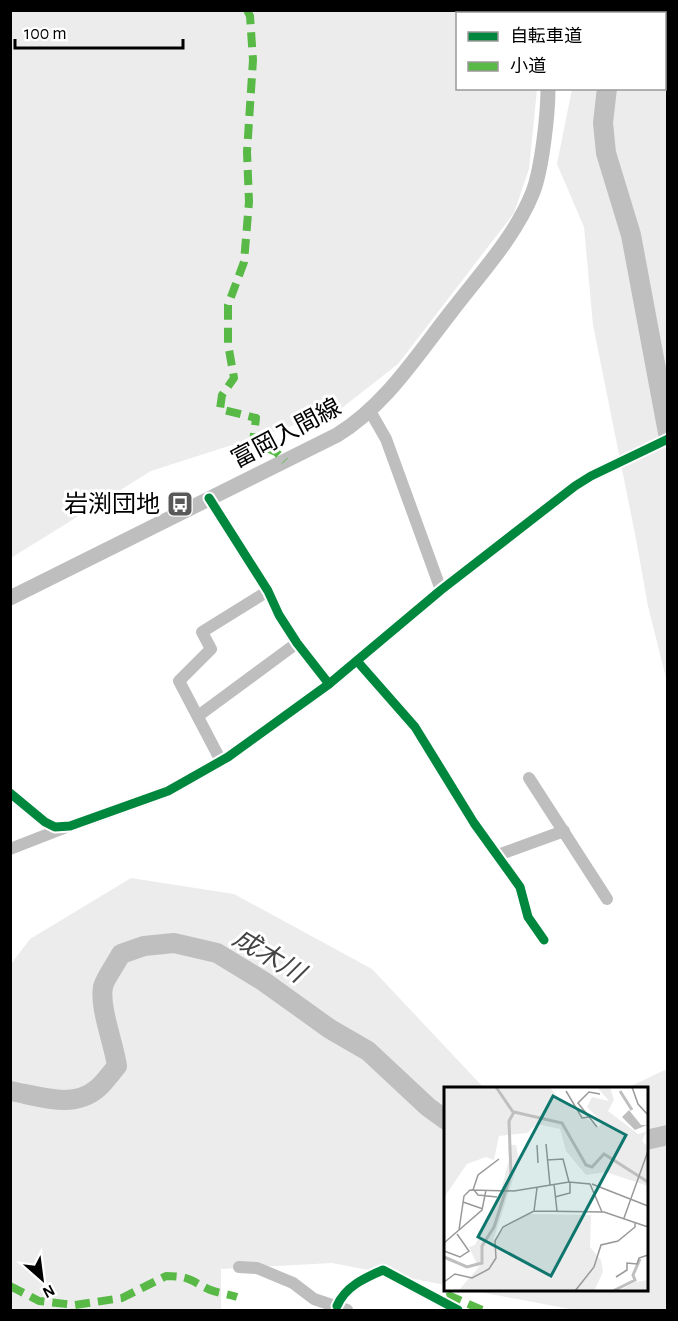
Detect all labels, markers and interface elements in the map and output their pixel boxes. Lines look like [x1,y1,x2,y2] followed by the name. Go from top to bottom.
[15,12,183,50] scale bar
[456,12,666,90] legend
[24,25,67,43] text: 100 m
[510,26,582,46] text: 自転車道
[510,56,546,76] text: 小道
[227,393,345,473] street label: 富岡入間線
[165,489,195,519] bus stop icon: 岩渕団地
[64,491,160,517] place label: 岩渕団地
[228,924,312,989] water label: 成木川
[444,1087,648,1291] inset map
[12,1249,72,1309] north arrow
[40,1282,57,1301] text: N

